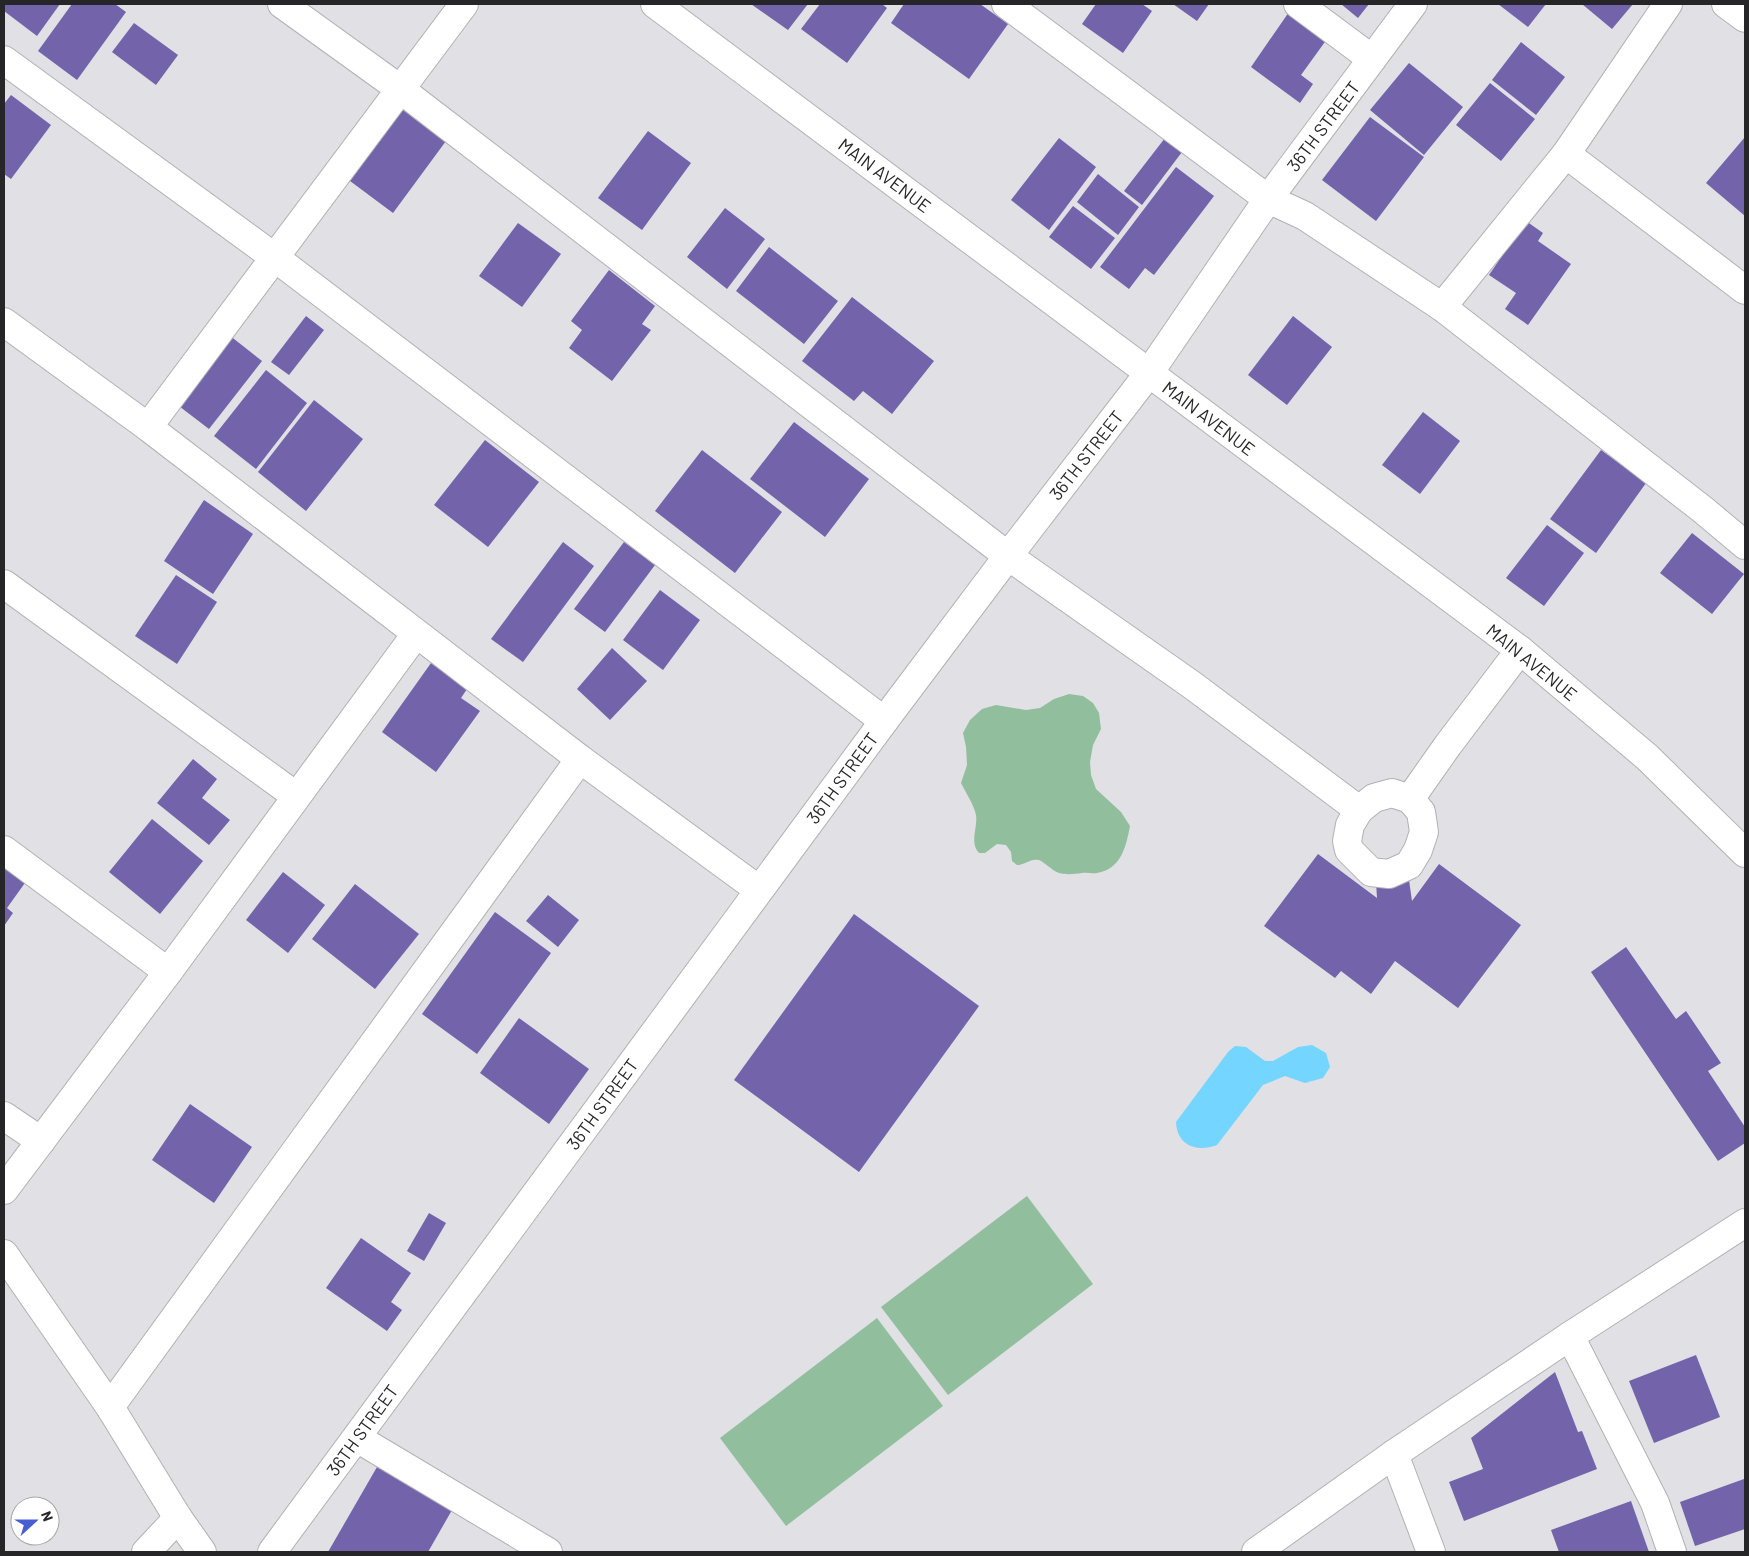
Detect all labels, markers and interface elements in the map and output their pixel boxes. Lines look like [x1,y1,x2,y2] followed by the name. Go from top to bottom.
[1282,76,1364,176] street label: 36TH STREET
[834,133,936,217] street label: MAIN AVENUE
[1158,376,1260,460] street label: MAIN AVENUE
[1044,406,1128,504] street label: 36TH STREET
[1482,619,1582,705] street label: MAIN AVENUE
[801,728,883,828] street label: 36TH STREET
[561,1054,643,1154] street label: 36TH STREET
[321,1380,403,1480] street label: 36TH STREET
[10,1496,60,1546] north arrow
[38,1509,57,1524] text: N

